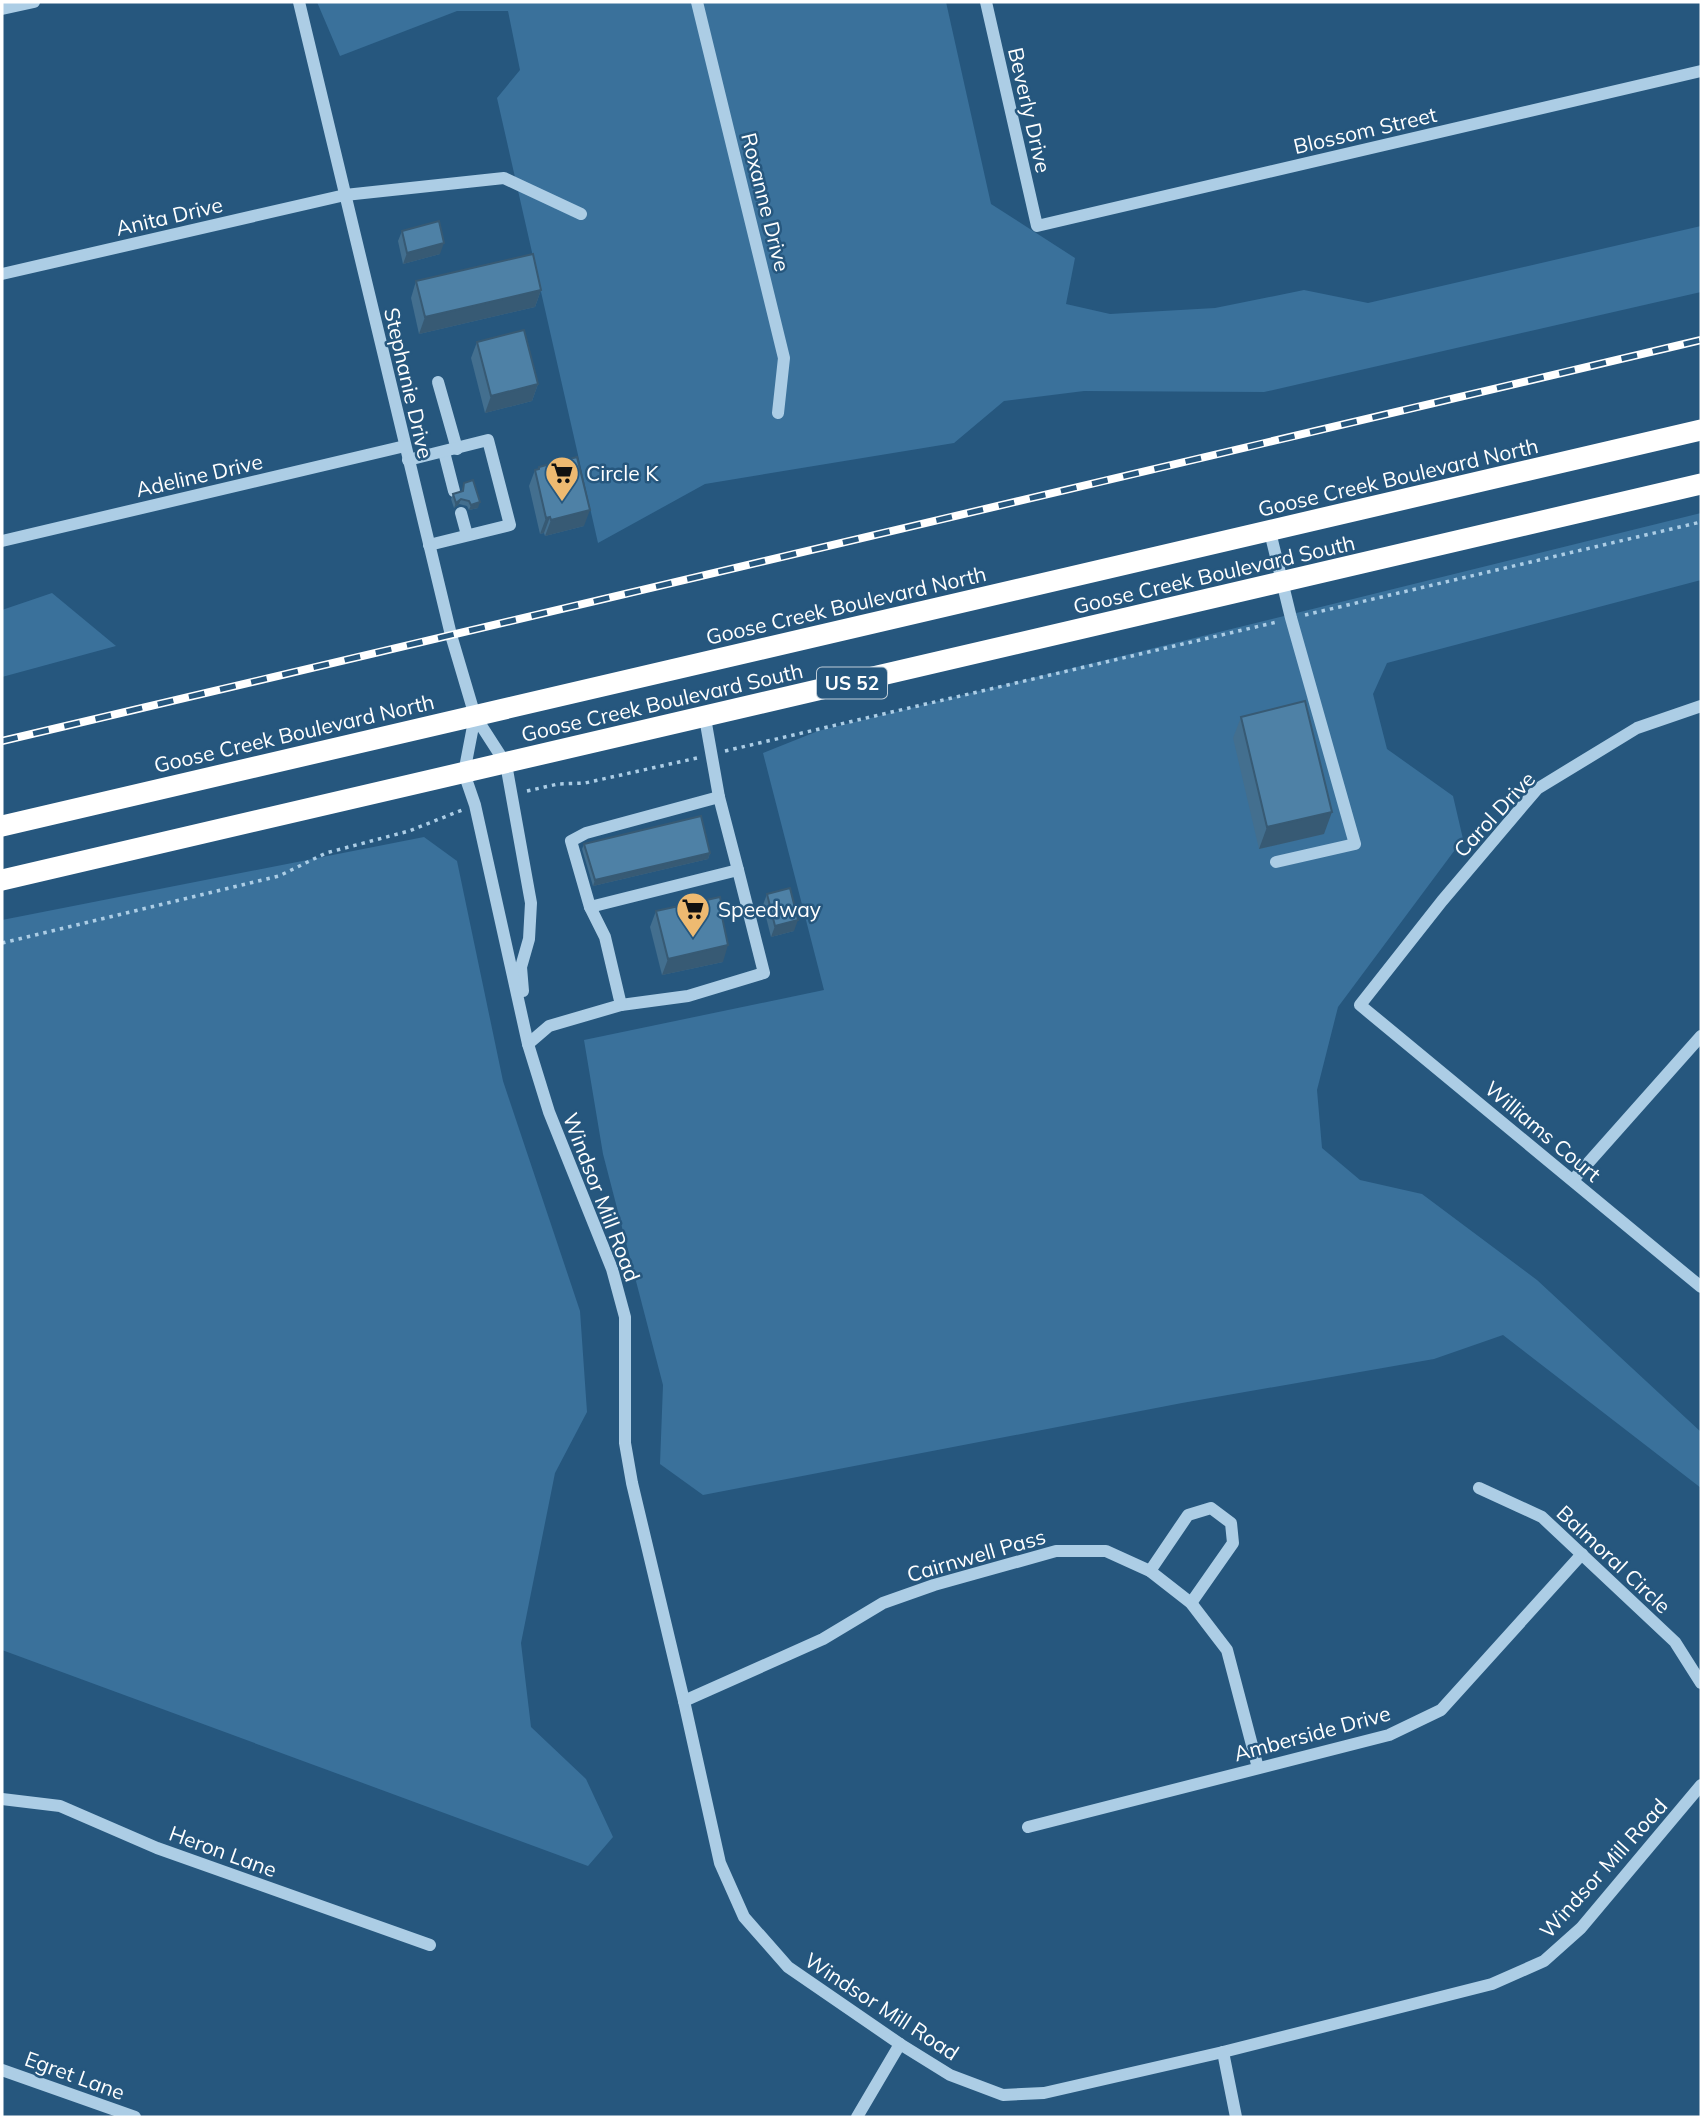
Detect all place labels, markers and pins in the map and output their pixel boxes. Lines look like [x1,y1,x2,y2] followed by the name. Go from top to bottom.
[543,454,581,503] supermarket icon: Circle K
[586,460,659,486] place label: Circle K
[674,890,712,939] supermarket icon: Speedway
[718,896,821,922] place label: Speedway

